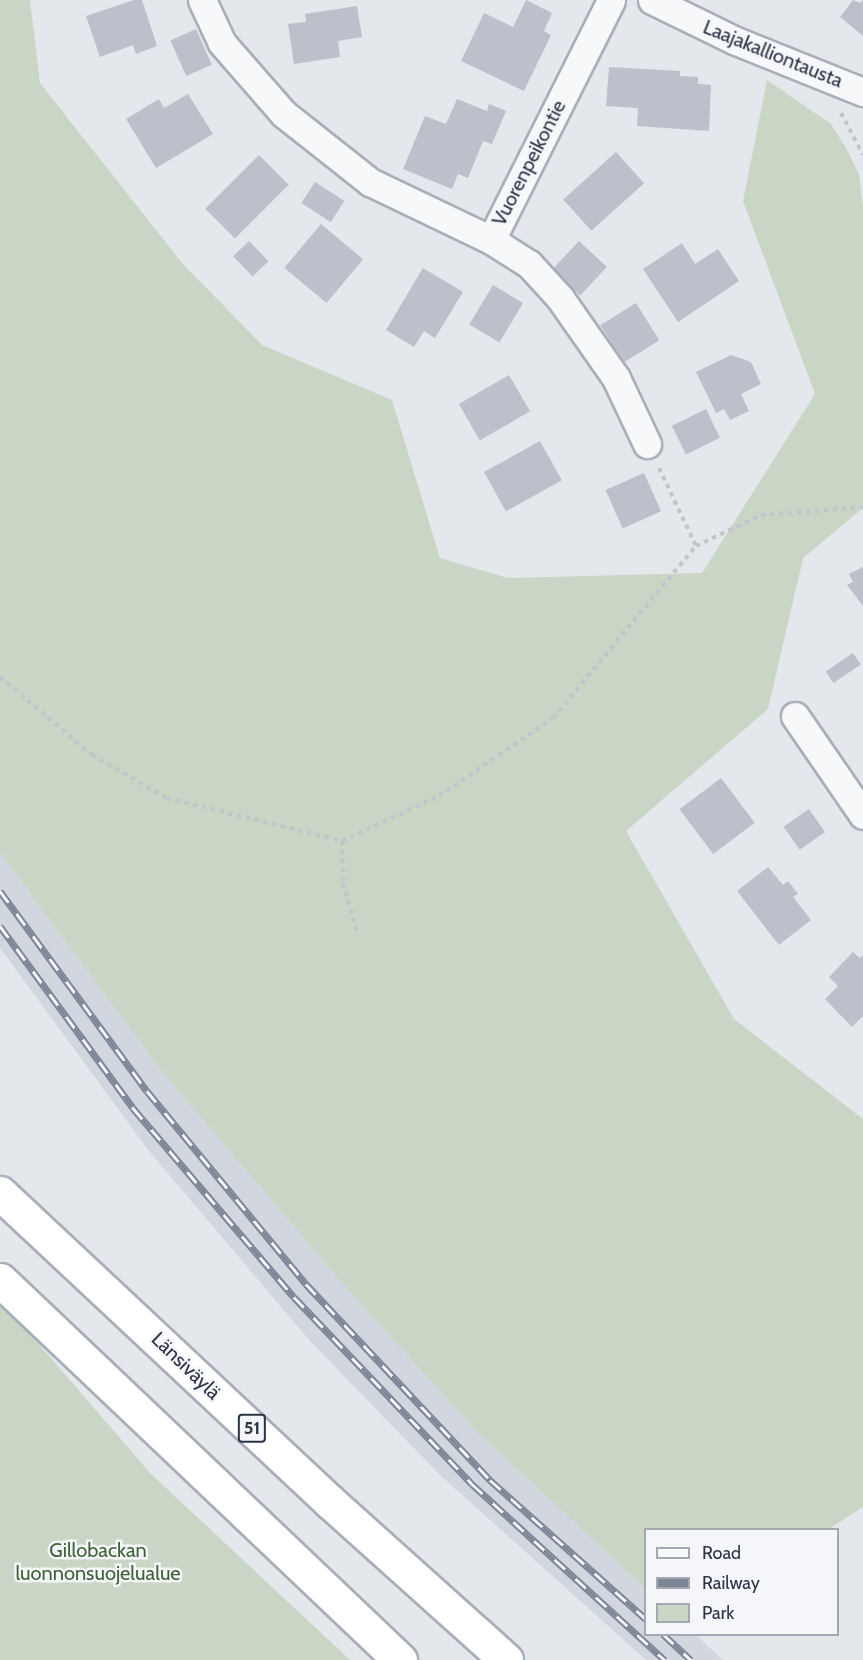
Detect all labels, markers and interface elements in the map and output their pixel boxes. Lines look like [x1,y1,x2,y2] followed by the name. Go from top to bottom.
[700,15,846,93] street label: Laajakalliontausta
[487,96,571,230] street label: Vuorenpeikontie
[146,1327,226,1405] street label: Länsiväylä
[237,1413,267,1443] road number: 51
[644,1528,839,1636] legend
[15,1539,181,1586] park label: Gillobackan luonnonsuojelualue
[702,1542,741,1564] text: Road
[702,1572,760,1594] text: Railway
[702,1602,734,1624] text: Park

